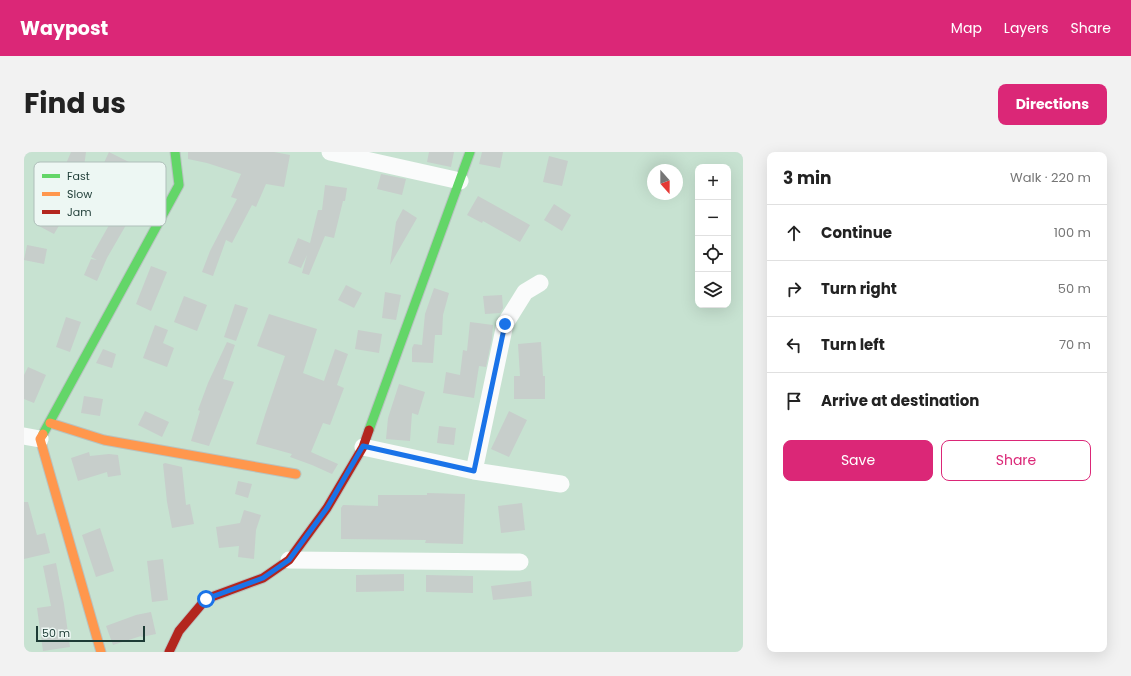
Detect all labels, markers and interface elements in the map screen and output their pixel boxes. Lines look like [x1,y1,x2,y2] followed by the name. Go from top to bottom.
[20,15,108,42] text: Waypost
[951,18,982,38] text: Map
[1004,18,1048,38] text: Layers
[1070,18,1111,38] text: Share
[24,84,126,123] text: Find us
[998,84,1107,125] button: Directions
[34,162,166,226] legend
[647,164,683,200] north arrow
[695,164,731,308] map controls
[695,164,731,200] button: +
[783,166,831,190] text: 3 min
[67,168,90,184] text: Fast
[1010,168,1091,187] text: Walk · 220 m
[67,186,92,202] text: Slow
[695,200,731,236] button: −
[67,204,92,220] text: Jam
[783,222,805,244] icon: ahead
[821,222,892,243] text: Continue
[1054,223,1091,242] text: 100 m
[695,236,731,272] button: locate
[695,272,731,308] button: layers
[783,278,805,300] icon: right
[821,278,897,299] text: Turn right
[1058,279,1091,298] text: 50 m
[496,315,514,333] route end
[783,334,805,356] icon: left
[821,334,885,355] text: Turn left
[1059,335,1091,354] text: 70 m
[783,390,805,412] icon: arrive
[821,390,979,411] text: Arrive at destination
[783,440,933,481] button: Save
[941,440,1091,481] button: Share
[197,590,215,608] route start
[36,624,145,643] scale bar
[42,625,70,641] text: 50 m

